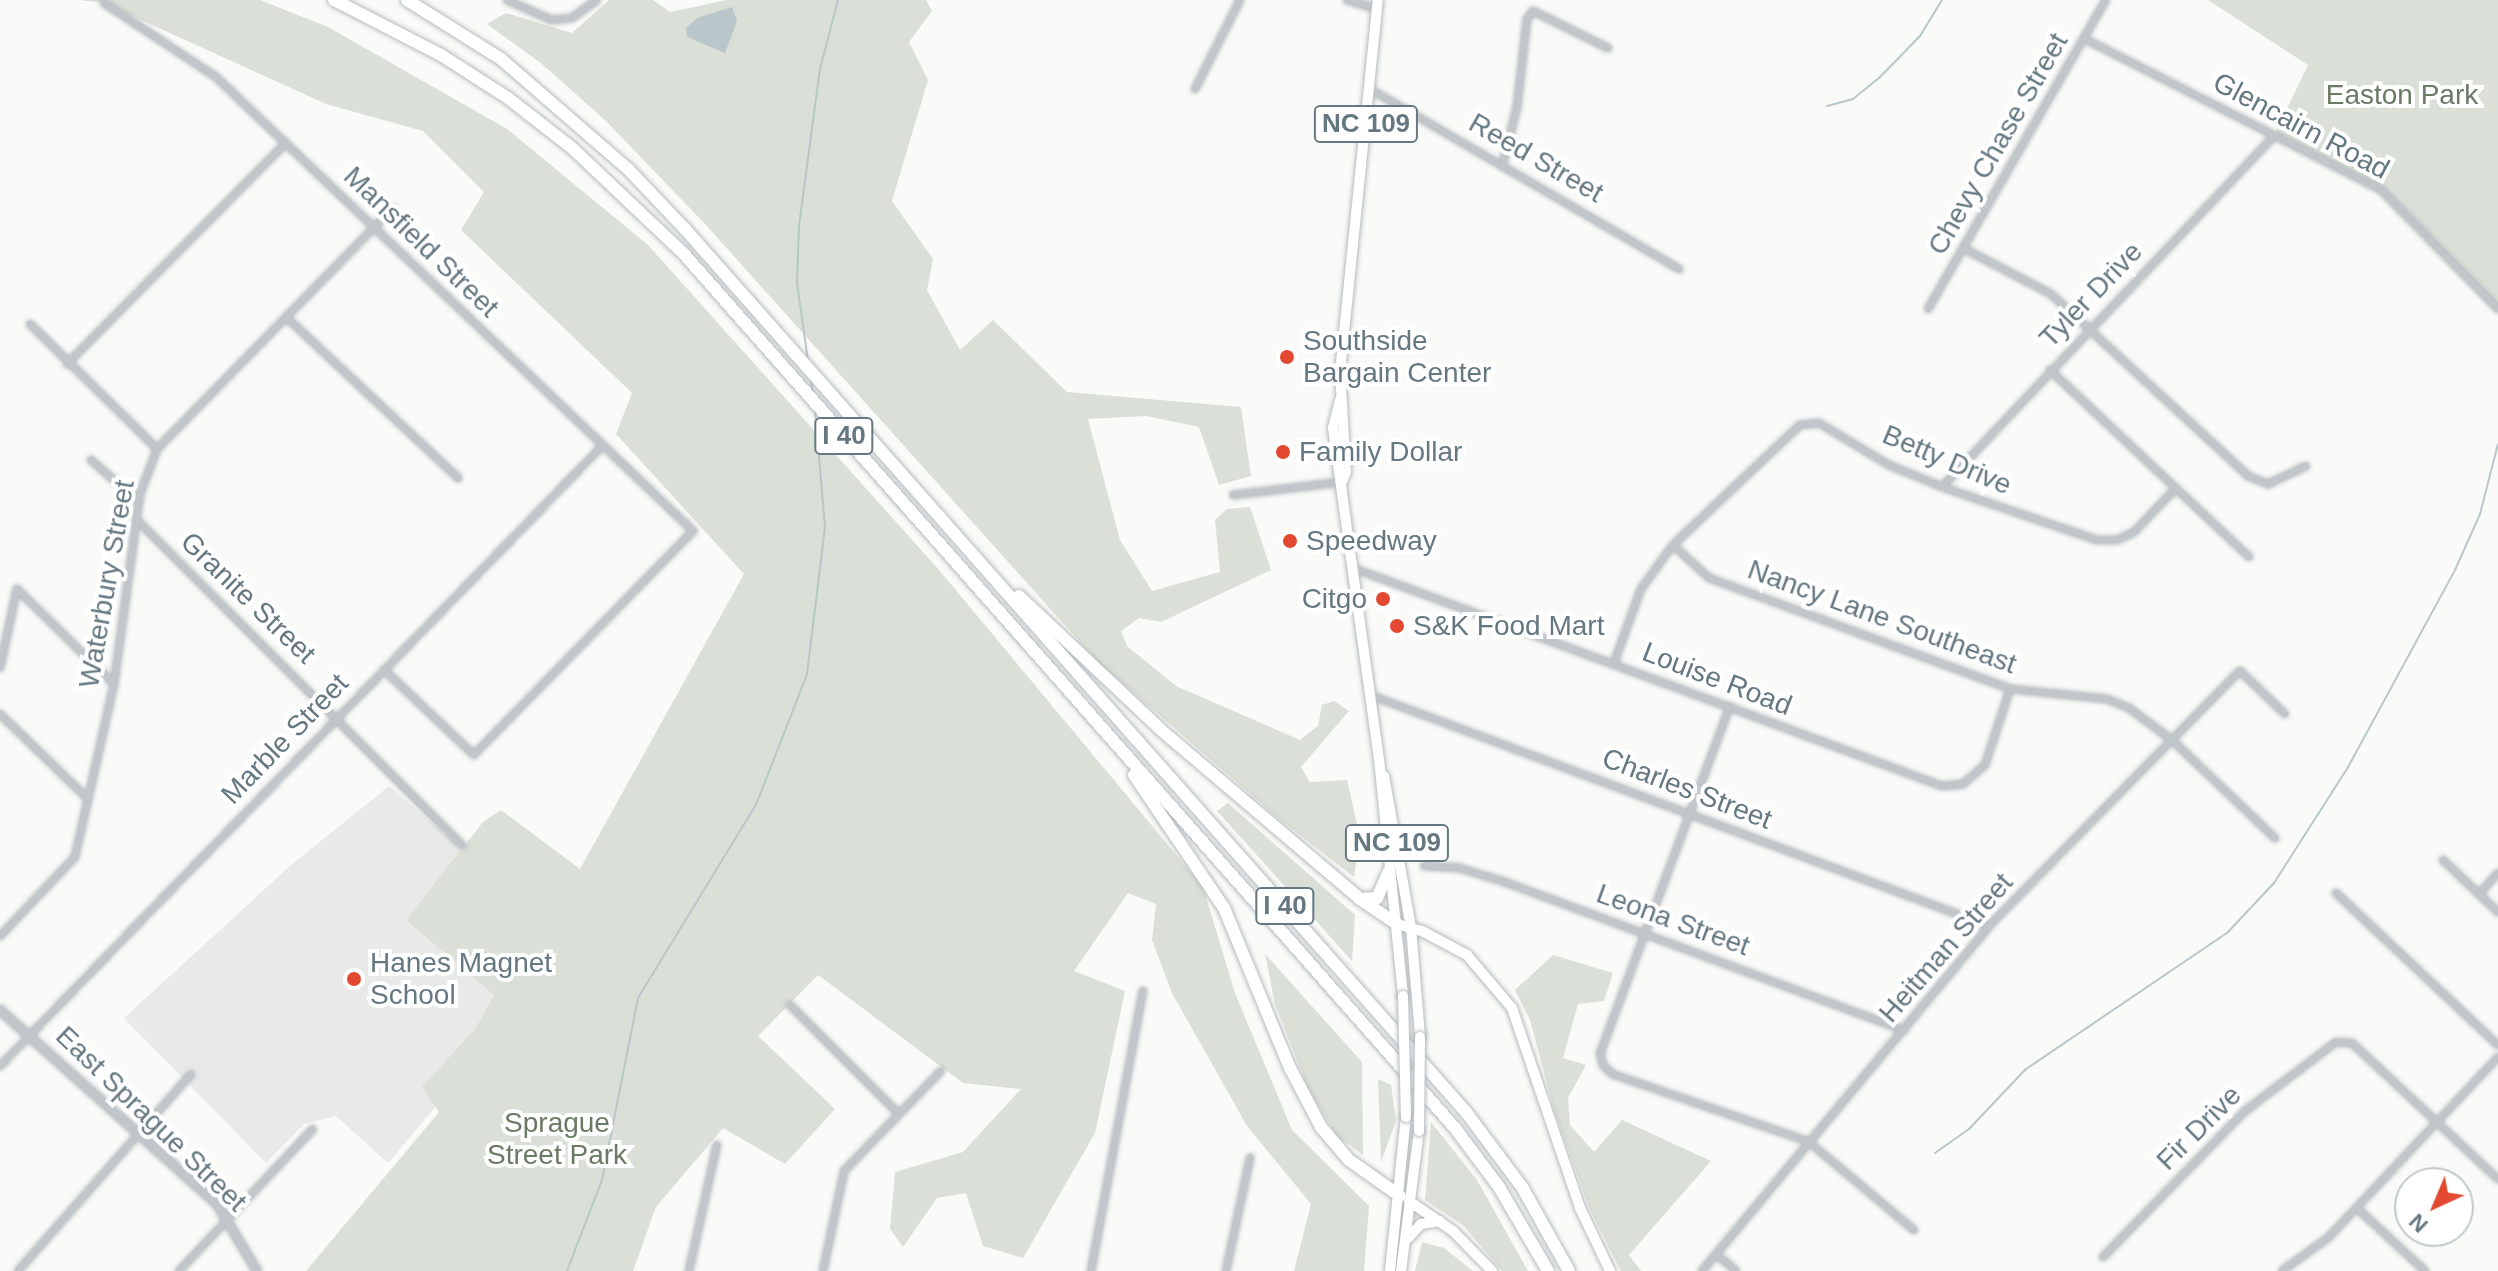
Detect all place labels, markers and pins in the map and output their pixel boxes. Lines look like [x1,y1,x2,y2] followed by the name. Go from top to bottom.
[1303,324,1491,390] place label: Southside Bargain Center
[1278,348,1296,366] marker: Southside Bargain Center
[1299,435,1462,469] place label: Family Dollar
[1274,443,1292,461] marker: Family Dollar
[1306,524,1437,558] place label: Speedway
[1281,532,1299,550] marker: Speedway
[1302,582,1367,616] place label: Citgo
[1374,590,1392,608] marker: Citgo
[1413,609,1604,643] place label: S&K Food Mart
[1388,617,1406,635] marker: S&K Food Mart
[370,946,552,1012] place label: Hanes Magnet School
[345,970,363,988] marker: Hanes Magnet School

